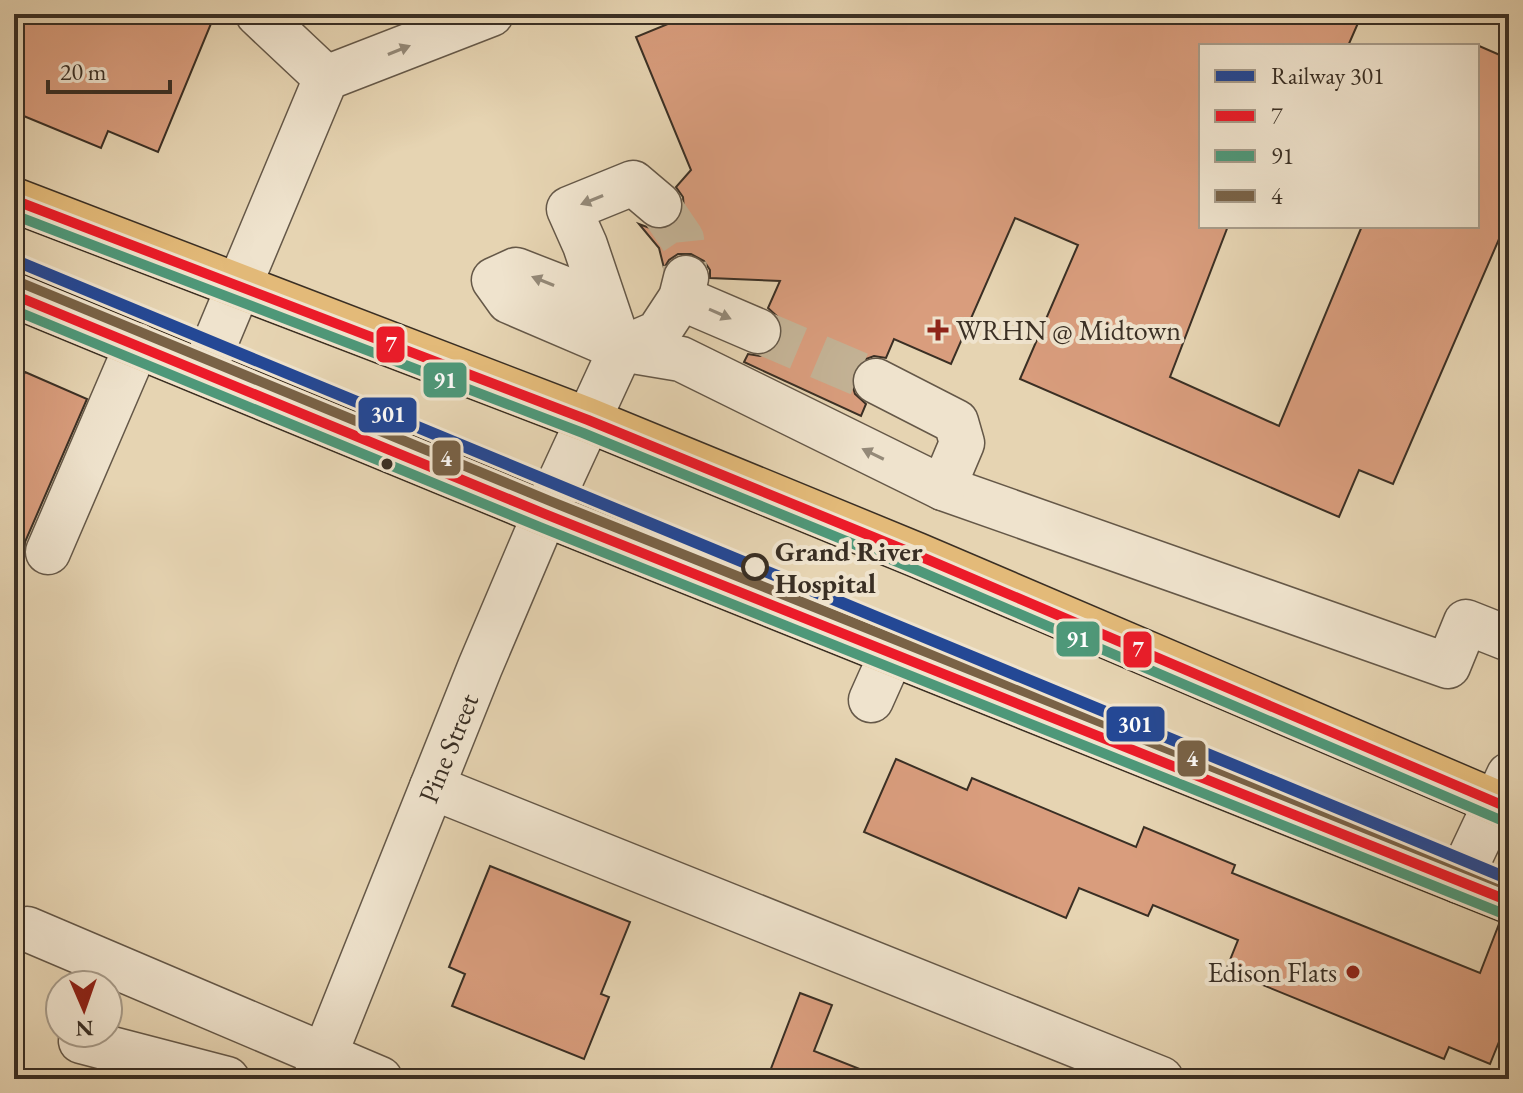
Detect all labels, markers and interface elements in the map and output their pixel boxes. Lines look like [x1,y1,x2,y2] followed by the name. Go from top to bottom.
[387,43,411,56] one-way arrow
[48,44,170,94] scale bar
[1199,44,1479,228] legend
[60,56,107,87] text: 20 m
[1271,60,1385,91] text: Railway 301
[1271,100,1283,131] text: 7
[1271,140,1294,171] text: 91
[1271,180,1283,211] text: 4
[580,193,604,206] one-way arrow
[531,274,555,287] one-way arrow
[708,308,731,321] one-way arrow
[956,312,1181,348] place label: WRHN @ Midtown
[927,319,949,341] marker: WRHN @ Midtown
[375,325,406,364] line badge: 7
[385,330,397,359] text: 7
[422,361,468,399] line badge: 91
[433,366,457,395] text: 91
[357,396,418,434] line badge: 301
[371,400,405,429] text: 301
[431,439,462,477] line badge: 4
[440,444,452,473] text: 4
[861,447,884,460] one-way arrow
[379,456,395,472] unlabelled marker
[775,533,923,601] place label: Grand River Hospital
[742,554,768,580] marker: Grand River Hospital
[1055,620,1101,658] line badge: 91
[1066,625,1090,654] text: 91
[1122,630,1153,669] line badge: 7
[1132,635,1144,664] text: 7
[410,688,486,808] street label: Pine Street
[1105,705,1166,743] line badge: 301
[1118,710,1152,739] text: 301
[1176,739,1207,778] line badge: 4
[1186,744,1198,773] text: 4
[1208,954,1337,990] place label: Edison Flats
[1344,963,1362,981] marker: Edison Flats
[44,969,124,1049] north arrow
[75,1014,94,1043] text: N

